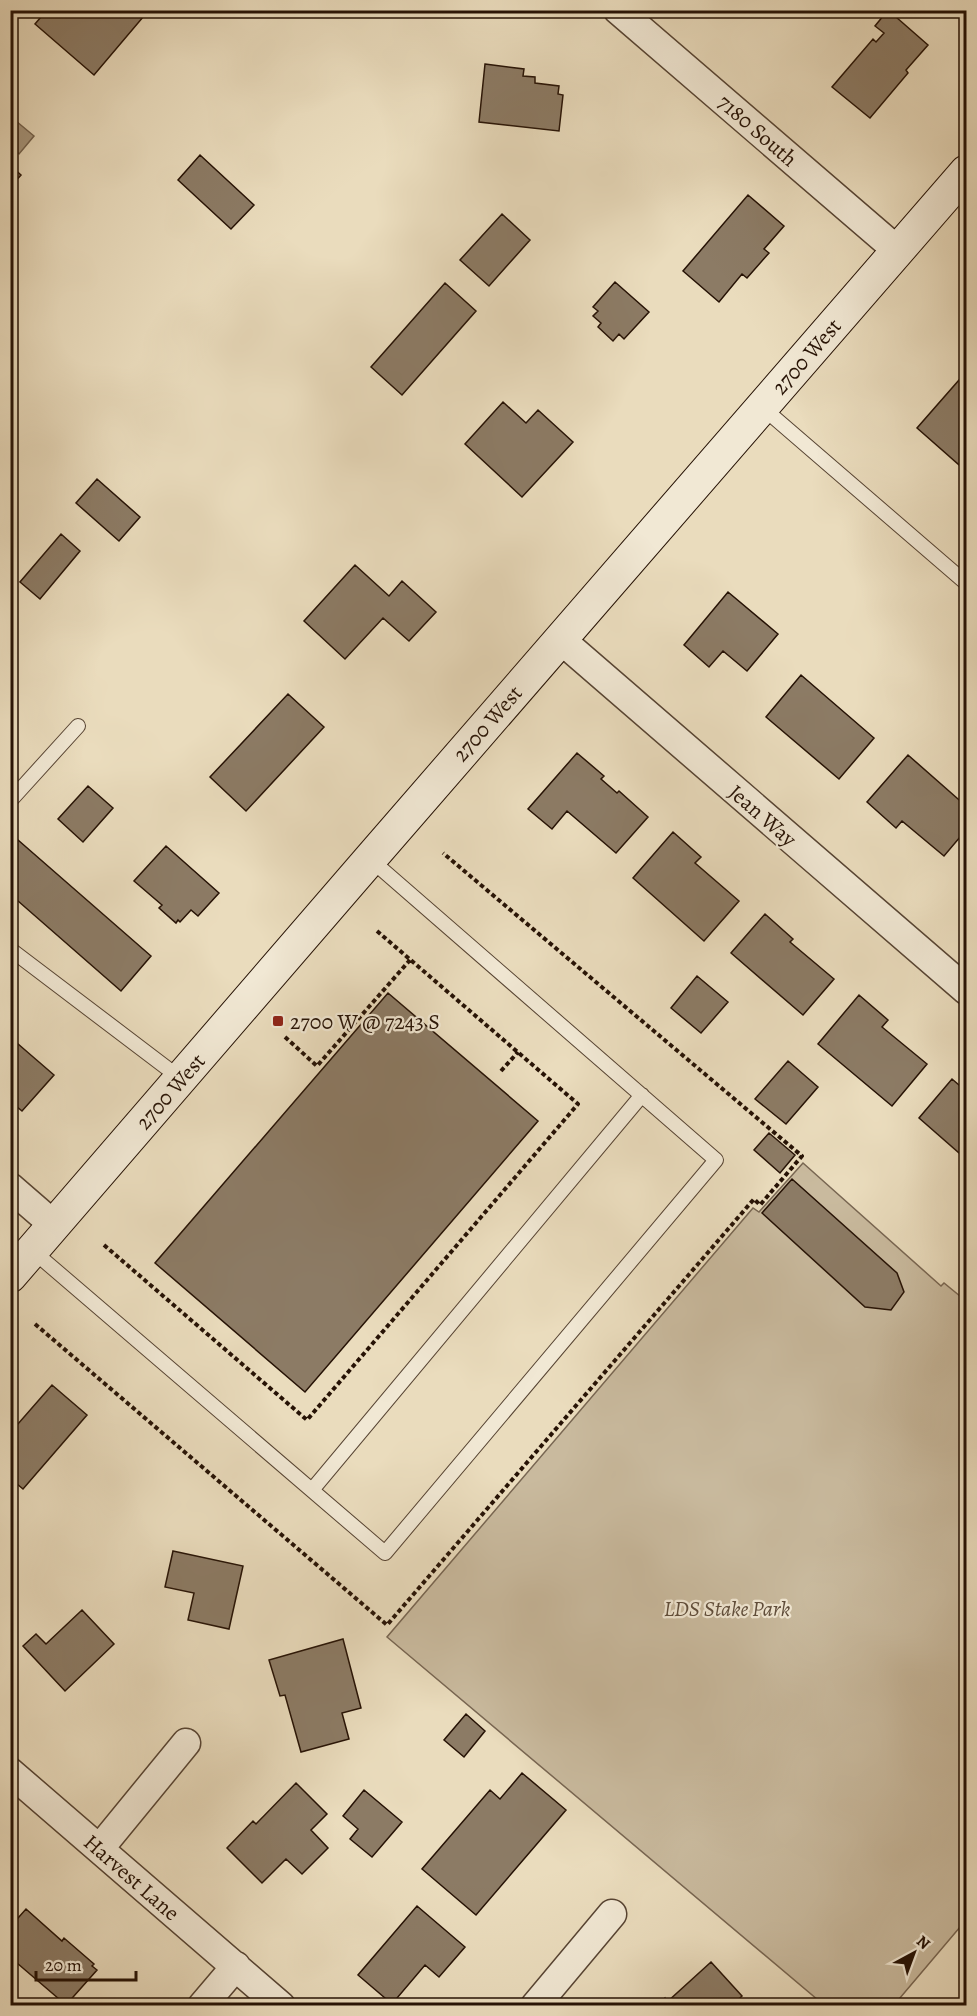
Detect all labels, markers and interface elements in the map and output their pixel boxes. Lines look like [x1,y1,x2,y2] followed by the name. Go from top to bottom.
[711,88,804,174] street label: 7180 South
[765,312,848,401] street label: 2700 West
[446,679,529,768] street label: 2700 West
[722,778,803,854] street label: Jean Way
[290,1007,440,1037] place label: 2700 W @ 7243 S
[271,1014,285,1028] marker: 2700 W @ 7243 S
[129,1047,212,1136] street label: 2700 West
[664,1594,790,1624] park label: LDS Stake Park
[77,1828,186,1928] street label: Harvest Lane
[884,1923,944,1983] north arrow
[912,1930,935,1955] text: N
[36,1944,136,1982] scale bar
[45,1953,82,1977] text: 20 m

